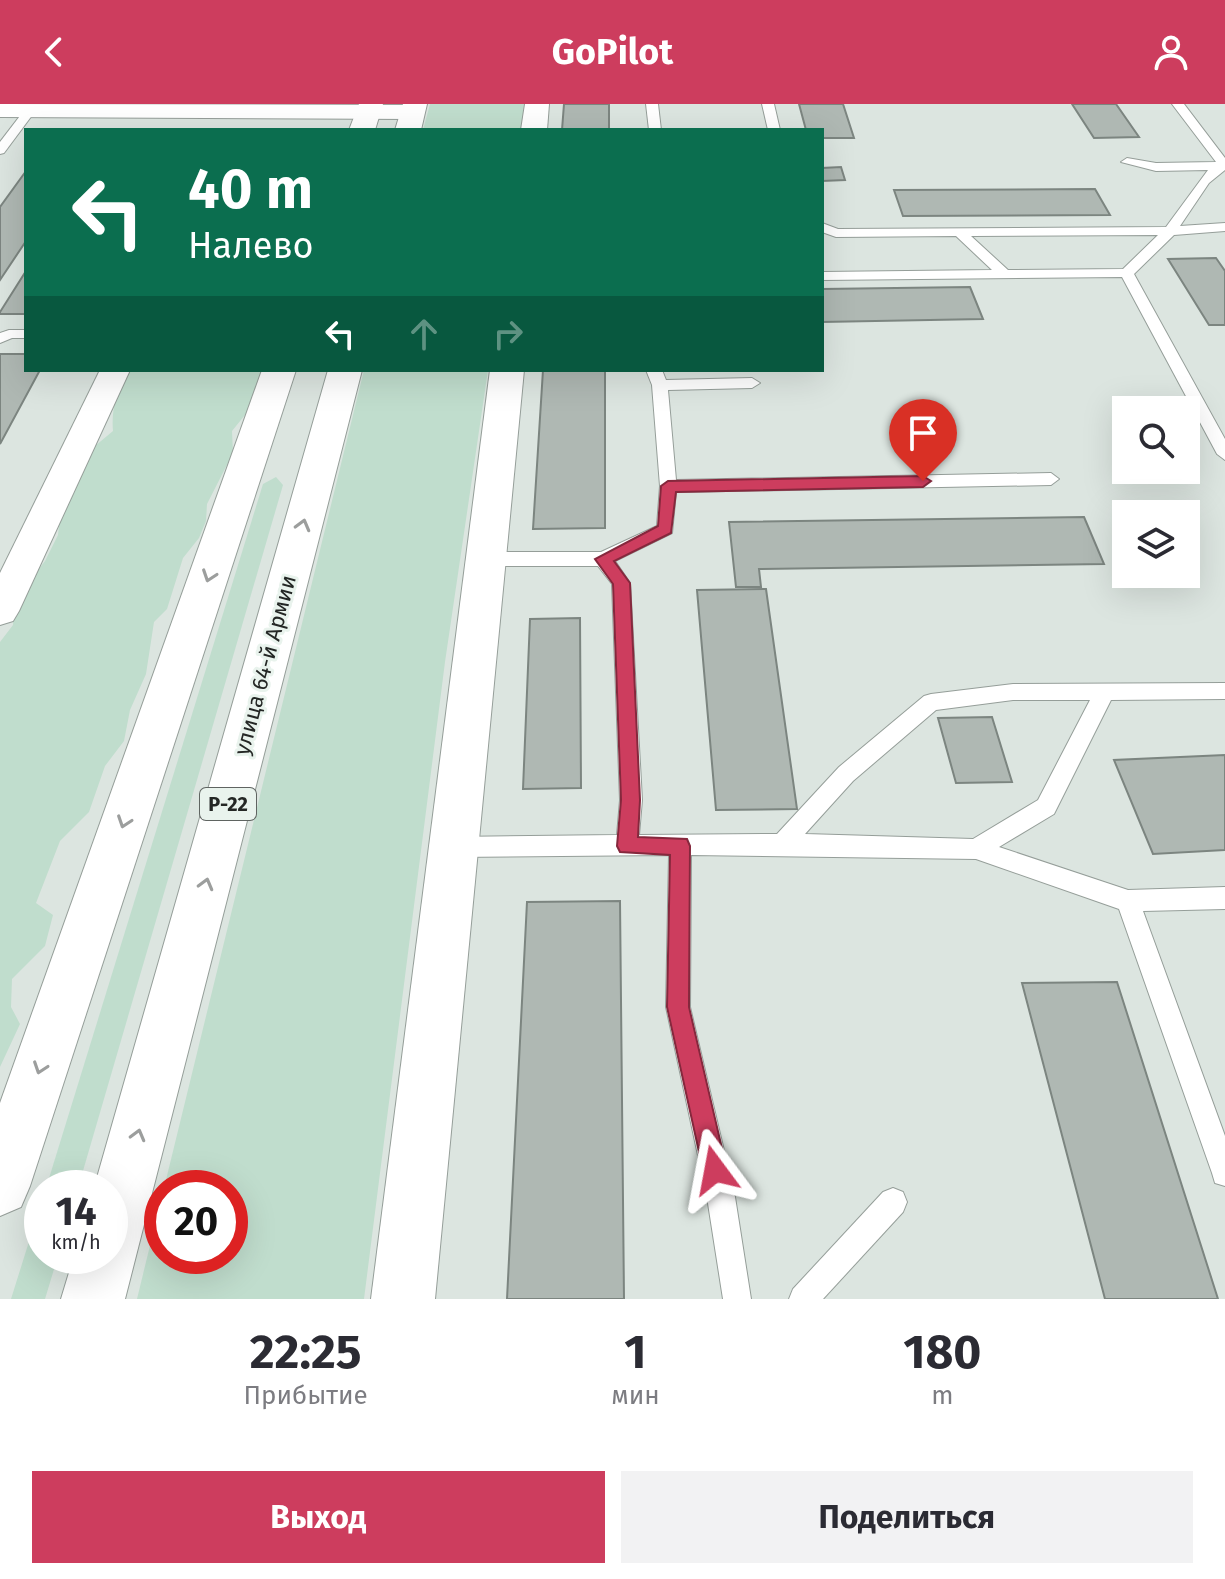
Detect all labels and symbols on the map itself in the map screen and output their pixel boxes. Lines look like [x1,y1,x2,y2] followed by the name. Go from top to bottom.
[889,399,957,481] pin
[294,519,310,533] one-way arrow
[202,568,218,582] one-way arrow
[228,572,302,758] street label: улица 64-й Армии
[200,788,256,820] road number: Р-22
[118,814,134,828] one-way arrow
[196,878,213,892] one-way arrow
[34,1060,50,1074] one-way arrow
[673,1128,757,1212] position arrow
[128,1129,145,1143] one-way arrow
[144,1170,248,1274] speed limit sign: 20

